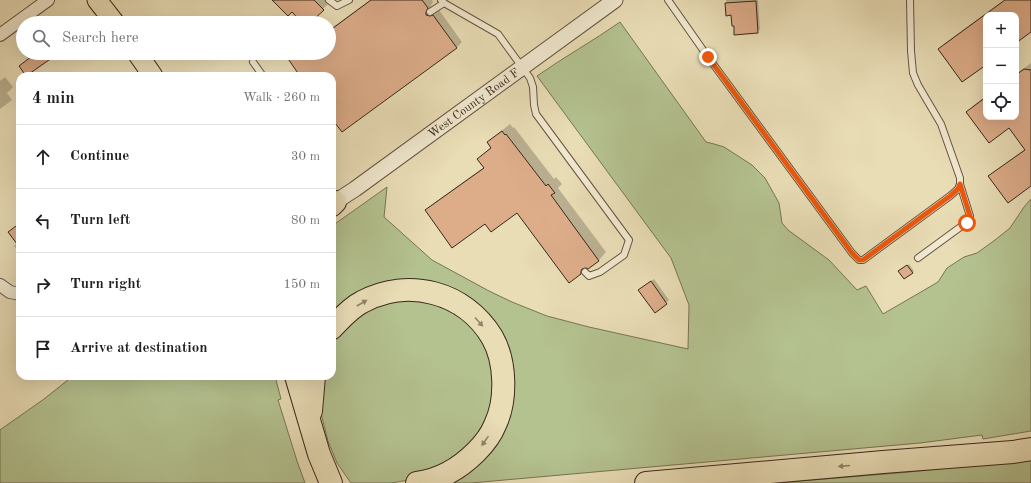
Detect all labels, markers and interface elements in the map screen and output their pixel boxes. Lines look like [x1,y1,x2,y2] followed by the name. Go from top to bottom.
[983,12,1019,120] map controls
[983,12,1019,48] button: +
[16,16,336,60] search box
[30,27,52,49] icon: search
[62,31,139,46] text: Search here
[699,48,717,66] route end
[983,48,1019,84] button: −
[426,67,522,141] street label: West County Road F
[983,84,1019,120] button: locate
[32,90,75,107] text: 4 min
[243,91,320,104] text: Walk · 260 m
[32,146,54,168] icon: ahead
[70,149,129,164] text: Continue
[291,150,320,163] text: 30 m
[32,210,54,232] icon: left
[70,213,130,228] text: Turn left
[291,214,320,227] text: 80 m
[958,214,976,232] route start
[32,274,54,296] icon: right
[70,277,141,292] text: Turn right
[283,278,320,291] text: 150 m
[356,300,368,307] one-way arrow
[475,317,484,327] one-way arrow
[32,338,54,360] icon: arrive
[70,341,208,356] text: Arrive at destination
[481,436,489,447] one-way arrow
[838,462,850,469] one-way arrow

